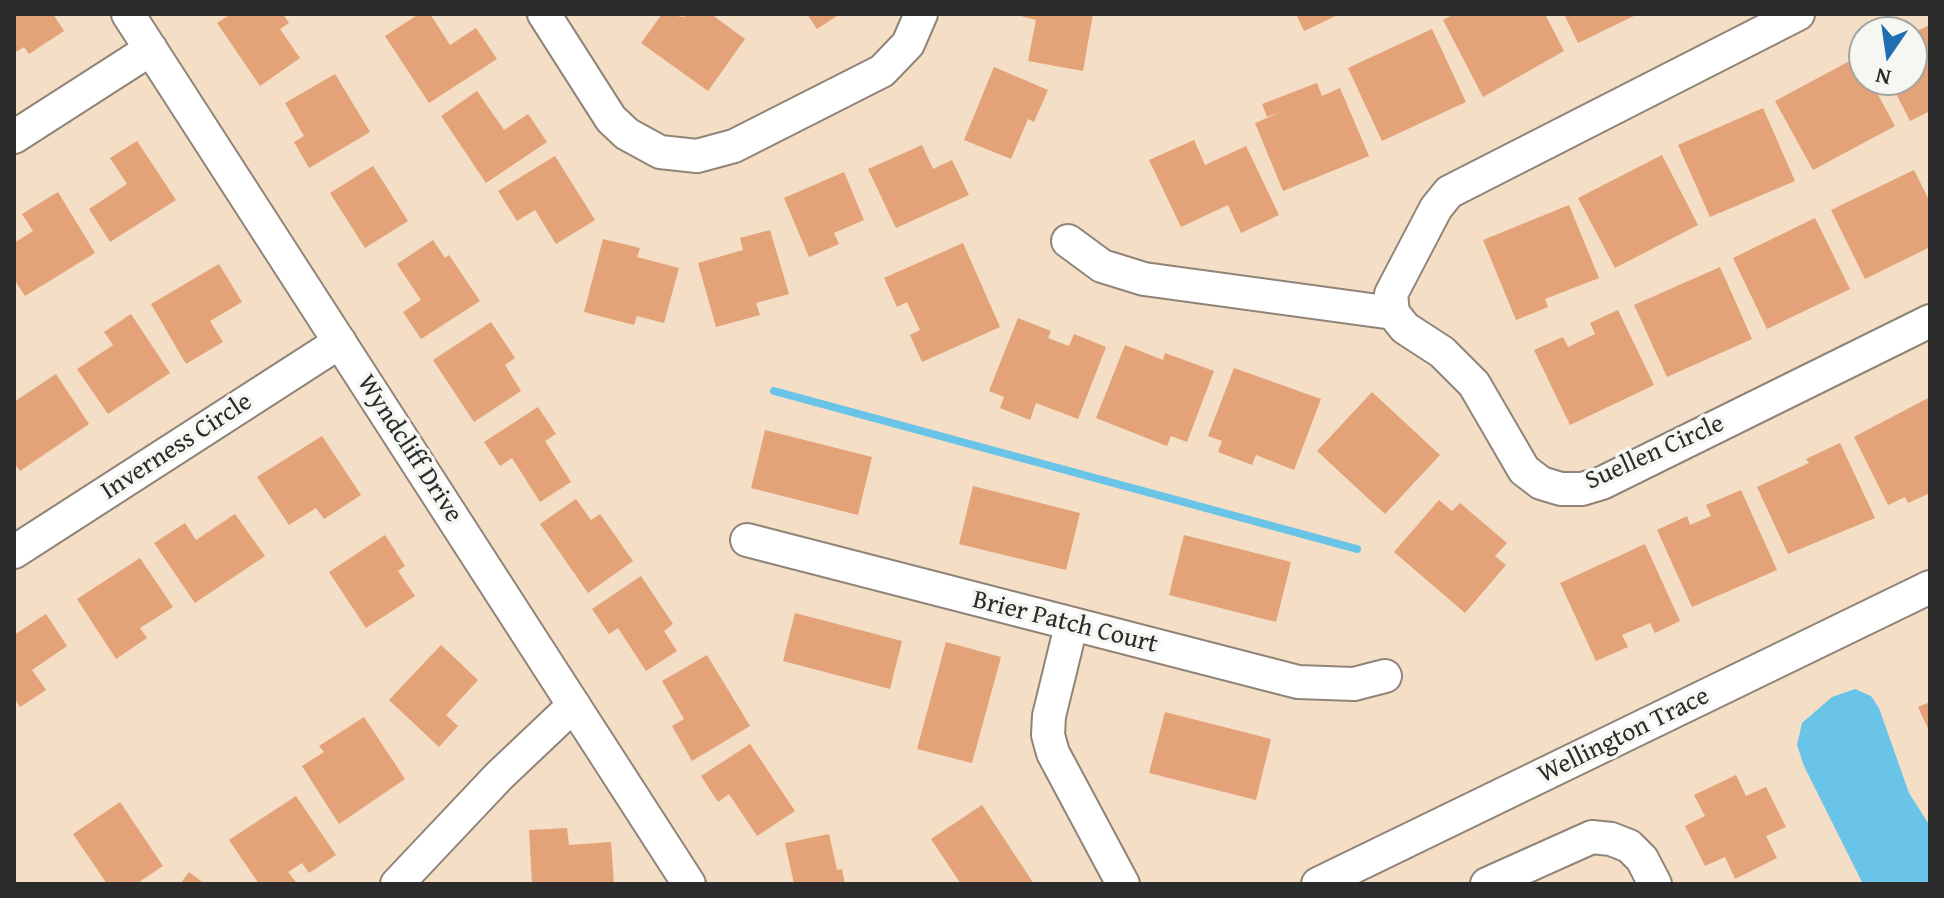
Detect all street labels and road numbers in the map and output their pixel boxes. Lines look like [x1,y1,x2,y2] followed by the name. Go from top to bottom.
[350,369,468,529] street label: Wyndcliff Drive
[96,387,258,507] street label: Inverness Circle
[1581,409,1729,497] street label: Suellen Circle
[969,585,1161,661] street label: Brier Patch Court
[1533,681,1715,791] street label: Wellington Trace

